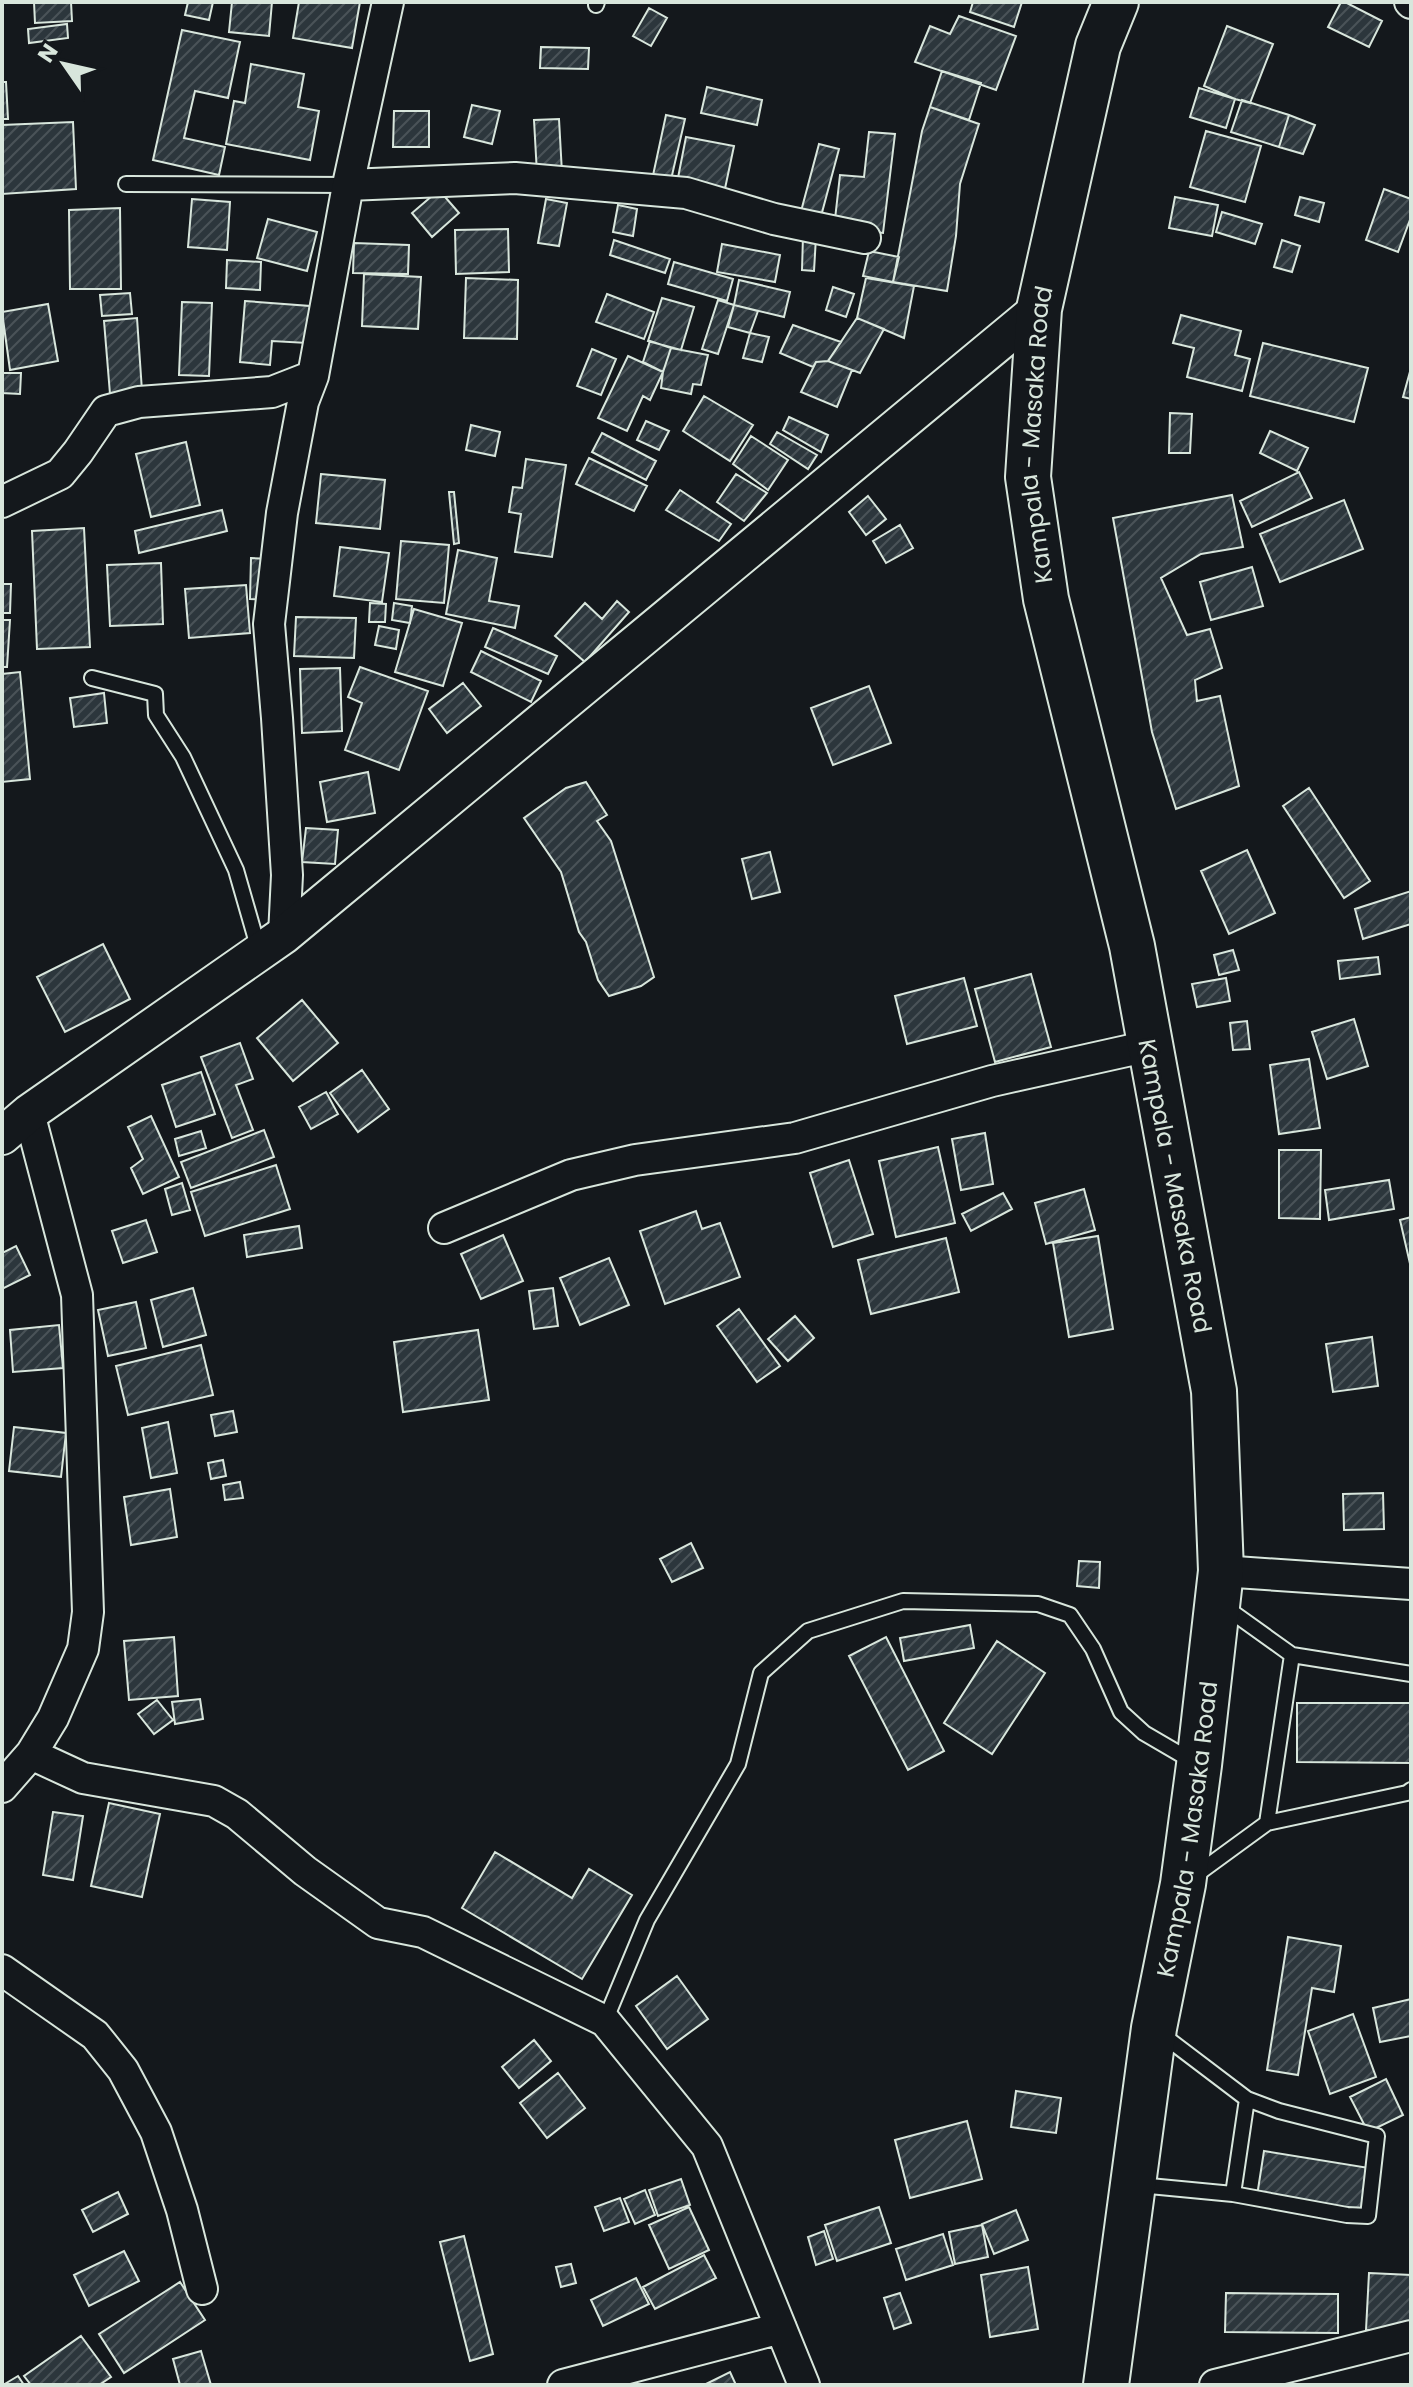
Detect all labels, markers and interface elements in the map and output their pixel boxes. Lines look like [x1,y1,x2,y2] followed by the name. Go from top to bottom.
[24,24,104,104] north arrow
[30,38,65,69] text: N
[1011,283,1060,586] street label: Kampala - Masaka Road
[1130,1036,1220,1336] street label: Kampala - Masaka Road
[1148,1679,1225,1980] street label: Kampala - Masaka Road

